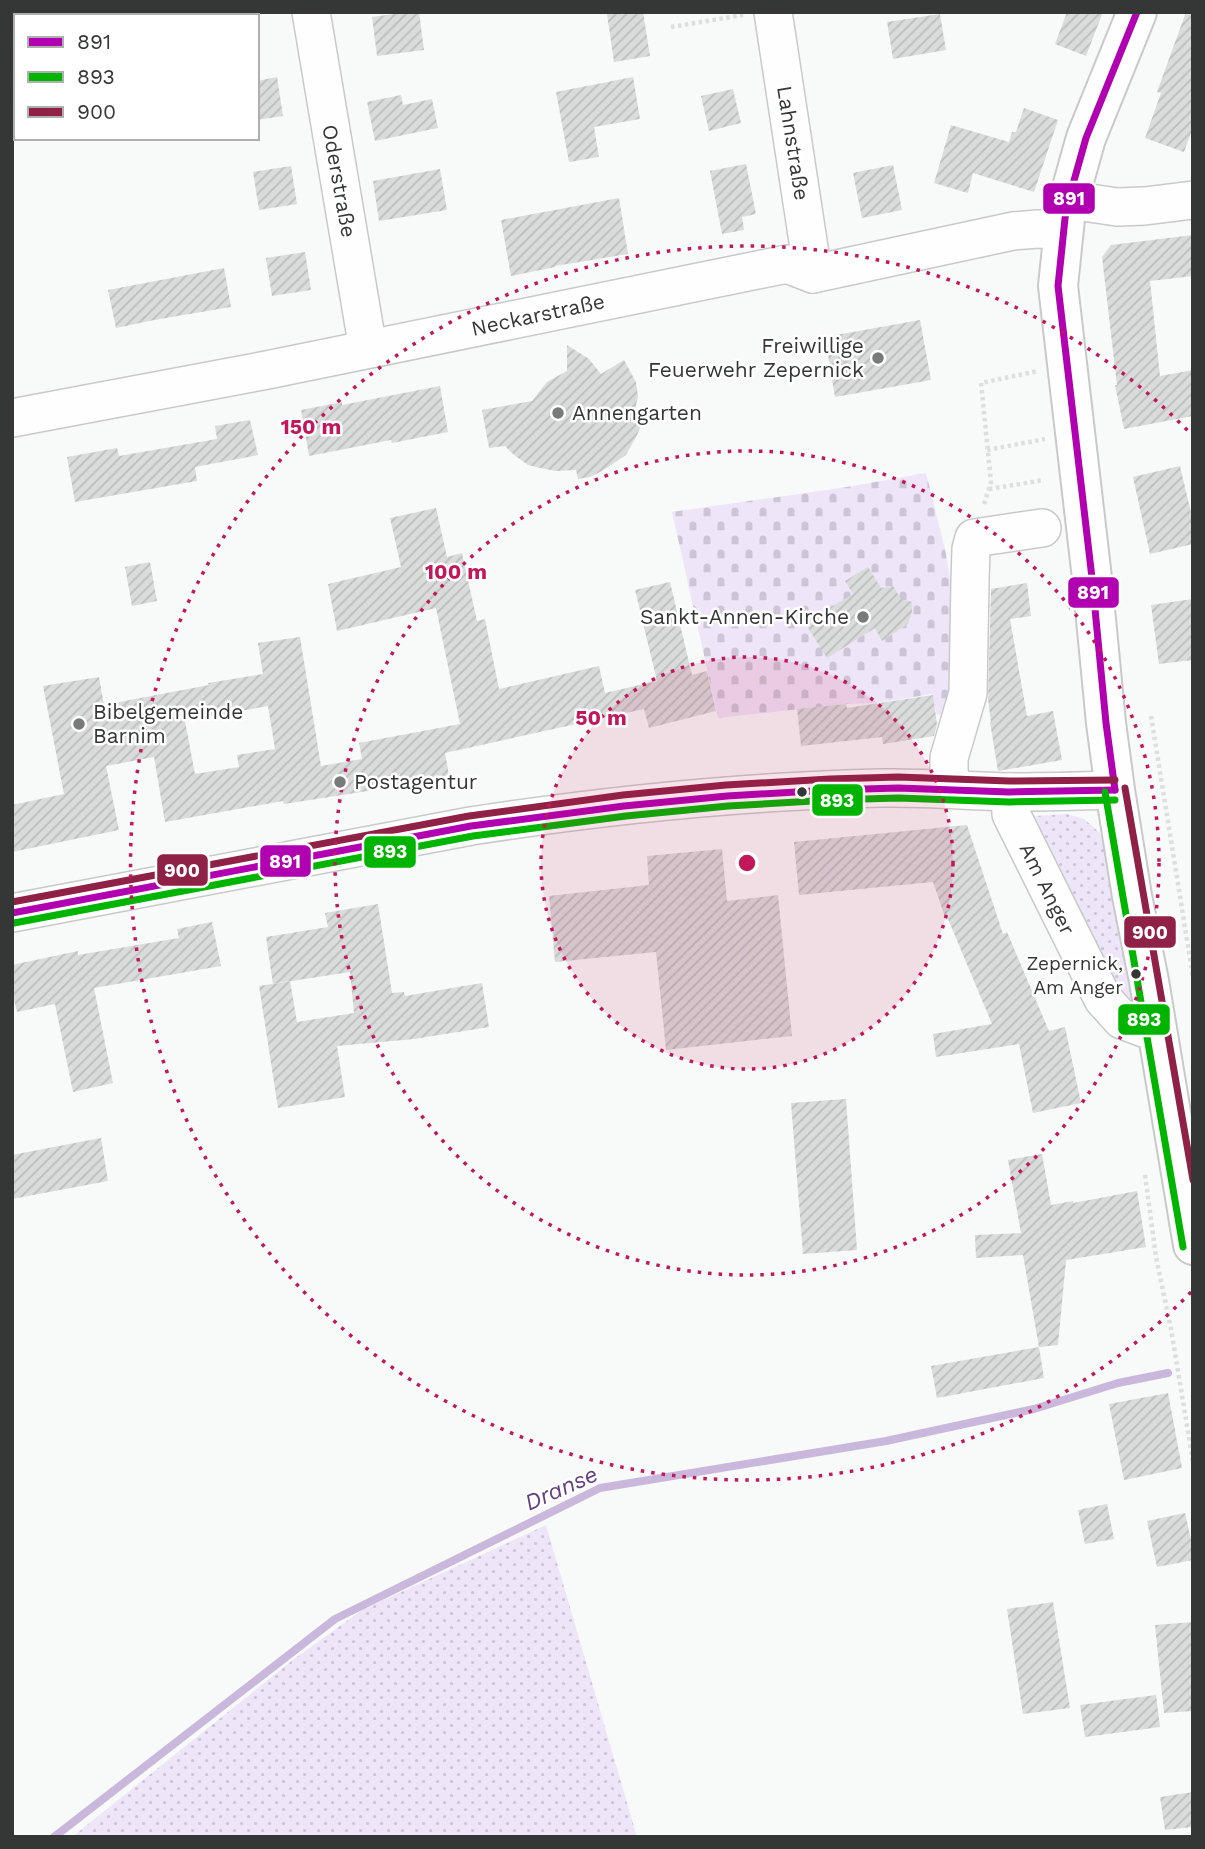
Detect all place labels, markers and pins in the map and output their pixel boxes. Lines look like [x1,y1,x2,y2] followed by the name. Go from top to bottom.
[648,333,864,382] place label: Freiwillige Feuerwehr Zepernick
[870,350,886,366] marker: Freiwillige Feuerwehr Zepernick
[572,400,702,425] place label: Annengarten
[550,405,566,421] marker: Annengarten
[640,604,849,629] place label: Sankt-Annen-Kirche
[855,609,871,625] marker: Sankt-Annen-Kirche
[93,699,243,748] place label: Bibelgemeinde Barnim
[71,716,87,732] marker: Bibelgemeinde Barnim
[354,769,478,794] place label: Postagentur
[332,774,348,790] marker: Postagentur
[795,785,809,799] unlabelled marker
[735,851,759,875] centre of rings
[1027,952,1123,999] place label: Zepernick, Am Anger
[1129,967,1143,981] marker: Zepernick, Am Anger

